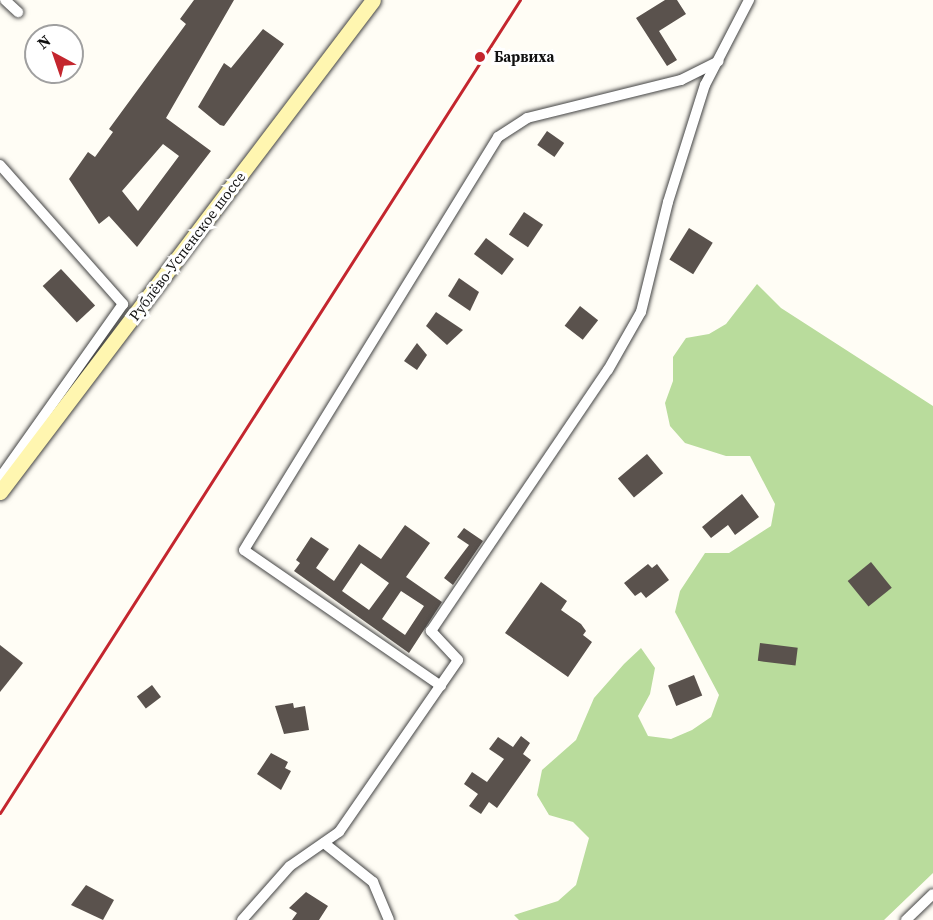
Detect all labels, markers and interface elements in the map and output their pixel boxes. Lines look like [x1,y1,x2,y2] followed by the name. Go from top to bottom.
[24,24,84,84] north arrow
[32,30,55,54] text: N
[471,48,489,66] marker: Барвиха
[494,48,554,66] place label: Барвиха
[125,168,249,324] street label: Рублёво-Успенское шоссе

